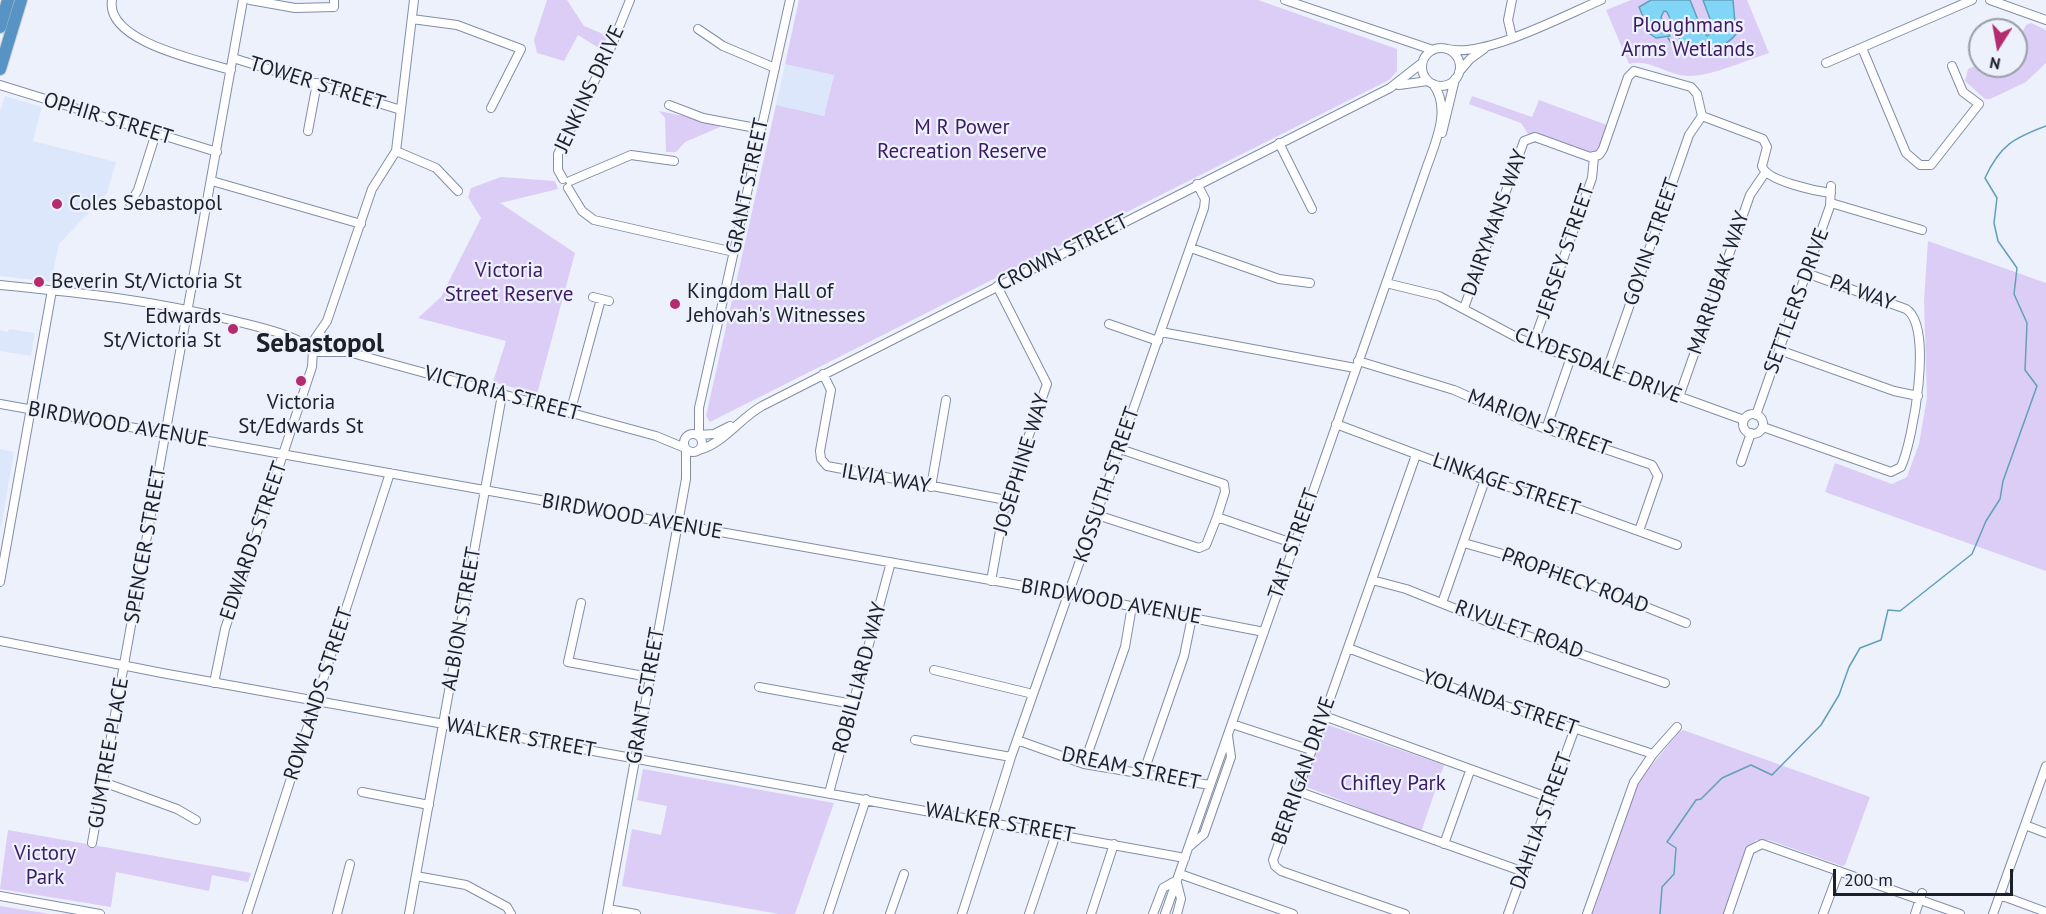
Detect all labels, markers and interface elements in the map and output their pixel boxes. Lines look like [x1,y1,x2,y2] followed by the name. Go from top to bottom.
[1621,13,1755,63] park label: Ploughmans Arms Wetlands
[1968,18,2028,78] north arrow
[550,22,630,156] street label: JENKINS DRIVE
[246,51,388,117] street label: TOWER STREET
[1988,53,2002,75] text: N
[40,87,176,151] street label: OPHIR STREET
[877,115,1047,165] park label: M R Power Recreation Reserve
[721,116,775,256] street label: GRANT STREET
[1457,146,1533,300] street label: DAIRYMANS WAY
[1618,175,1686,309] street label: GOYIN STREET
[1531,181,1601,321] street label: JERSEY STREET
[69,191,222,217] place label: Coles Sebastopol
[50,197,64,211] marker: Coles Sebastopol
[1683,208,1755,358] street label: MARRUBAK WAY
[993,209,1133,297] street label: CROWN STREET
[1759,225,1835,377] street label: SETTLERS DRIVE
[445,258,573,308] park label: Victoria Street Reserve
[51,269,242,295] place label: Beverin St/Victoria St
[1826,270,1898,316] street label: PA WAY
[32,275,46,289] marker: Beverin St/Victoria St
[687,279,865,329] place label: Kingdom Hall of Jehovah's Witnesses
[668,297,682,311] marker: Kingdom Hall of Jehovah's Witnesses
[103,304,221,354] place label: Edwards St/Victoria St
[226,322,240,336] marker: Edwards St/Victoria St
[1511,322,1685,410] street label: CLYDESDALE DRIVE
[256,328,384,360] district label: Sebastopol
[421,361,583,427] street label: VICTORIA STREET
[294,374,308,388] marker: Victoria St/Edwards St
[1464,384,1614,462] street label: MARION STREET
[238,390,364,440] place label: Victoria St/Edwards St
[989,391,1055,537] street label: JOSEPHINE WAY
[26,397,210,453] street label: BIRDWOOD AVENUE
[1069,404,1145,566] street label: KOSSUTH STREET
[1429,448,1583,522] street label: LINKAGE STREET
[215,458,293,624] street label: EDWARDS STREET
[839,459,933,499] street label: ILVIA WAY
[120,464,172,626] street label: SPENCER STREET
[1263,485,1325,603] street label: TAIT STREET
[540,489,724,545] street label: BIRDWOOD AVENUE
[1498,543,1652,619] street label: PROPHECY ROAD
[437,545,487,693] street label: ALBION STREET
[1019,574,1203,630] street label: BIRDWOOD AVENUE
[1451,595,1587,665] street label: RIVULET ROAD
[828,600,892,756] street label: ROBILLIARD WAY
[279,604,359,784] street label: ROWLANDS STREET
[622,626,670,766] street label: GRANT STREET
[1419,665,1581,741] street label: YOLANDA STREET
[83,675,135,831] street label: GUMTREE PLACE
[1267,694,1341,848] street label: BERRIGAN DRIVE
[444,712,598,764] street label: WALKER STREET
[1059,742,1203,796] street label: DREAM STREET
[1506,749,1578,893] street label: DAHLIA STREET
[1340,771,1446,797] park label: Chifley Park
[923,797,1077,849] street label: WALKER STREET
[14,841,76,891] park label: Victory Park
[1836,857,2016,895] scale bar
[1844,868,1893,891] text: 200 m

